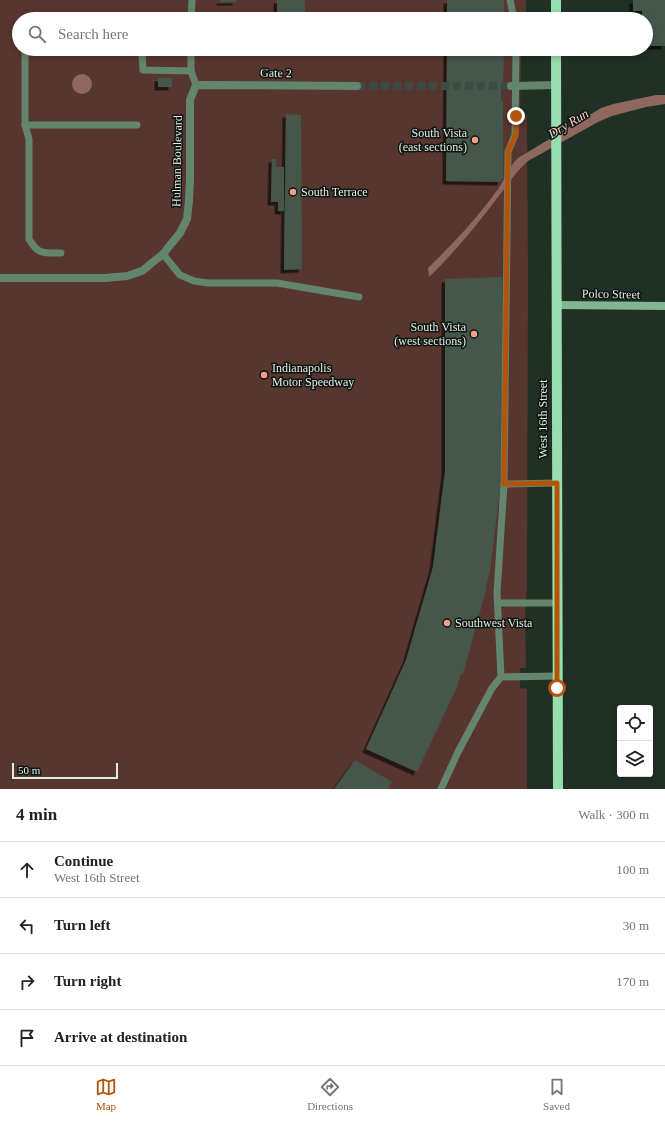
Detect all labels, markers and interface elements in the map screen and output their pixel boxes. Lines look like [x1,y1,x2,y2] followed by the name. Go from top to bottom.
[12,12,653,56] search box
[26,23,48,45] icon: search
[58,26,128,42] text: Search here
[260,66,292,80] street label: Gate 2
[544,106,591,142] water label: Dry Run
[507,107,525,125] route end
[169,115,185,207] street label: Hulman Boulevard
[399,126,468,154] place label: South Vista (east sections)
[470,135,480,145] marker: South Vista (east sections)
[301,185,368,199] place label: South Terrace
[288,187,298,197] marker: South Terrace
[582,286,641,302] street label: Polco Street
[394,320,467,348] place label: South Vista (west sections)
[469,329,479,339] marker: South Vista (west sections)
[272,361,354,389] place label: Indianapolis Motor Speedway
[259,370,269,380] marker: Indianapolis Motor Speedway
[536,379,550,459] street label: West 16th Street
[455,616,533,630] place label: Southwest Vista
[442,618,452,628] marker: Southwest Vista
[548,679,566,697] route start
[617,705,653,777] map controls
[617,705,653,741] button: locate
[617,741,653,777] button: layers
[12,761,118,780] scale bar
[18,764,40,776] text: 50 m
[16,805,57,824] text: 4 min
[578,807,649,822] text: Walk · 300 m
[54,853,113,869] text: Continue
[16,859,38,881] icon: ahead
[616,862,649,877] text: 100 m
[54,870,140,885] text: West 16th Street
[16,915,38,937] icon: left
[54,917,111,933] text: Turn left
[623,918,649,933] text: 30 m
[16,971,38,993] icon: right
[54,973,121,989] text: Turn right
[616,974,649,989] text: 170 m
[16,1027,38,1049] icon: arrive
[54,1029,187,1045] text: Arrive at destination
[95,1076,117,1112] tab: Map
[307,1076,353,1112] tab: Directions
[543,1076,570,1112] tab: Saved

